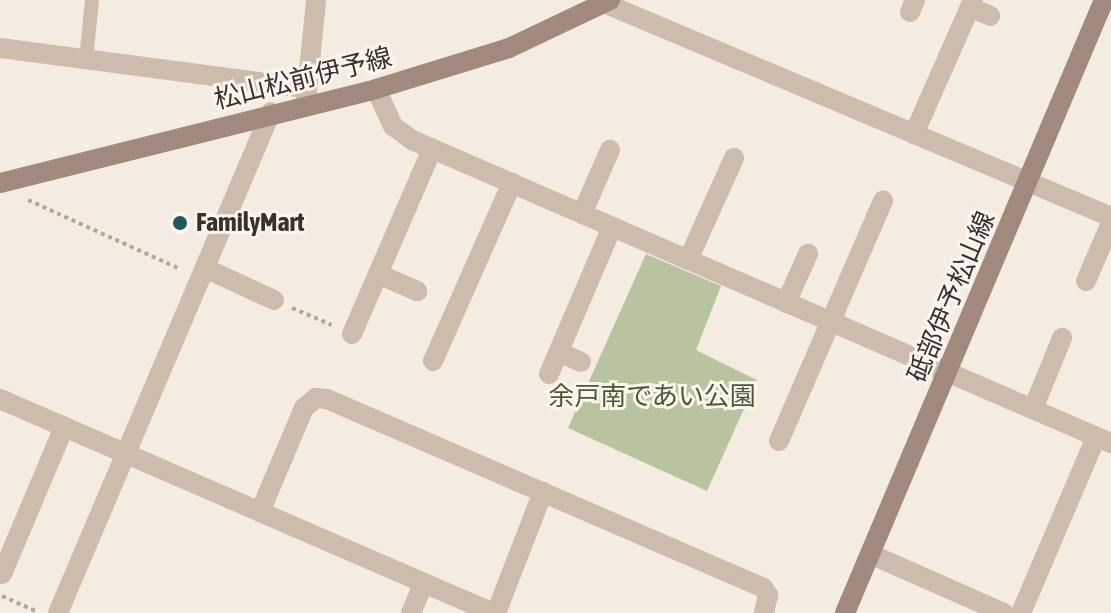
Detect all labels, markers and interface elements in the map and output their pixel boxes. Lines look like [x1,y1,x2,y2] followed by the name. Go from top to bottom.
[211,42,395,116] street label: 松山松前伊予線
[196,207,304,239] place label: FamilyMart
[902,207,1002,387] street label: 砥部伊予松山線
[171,214,189,232] marker: FamilyMart
[548,381,756,413] park label: 余戸南であい公園

